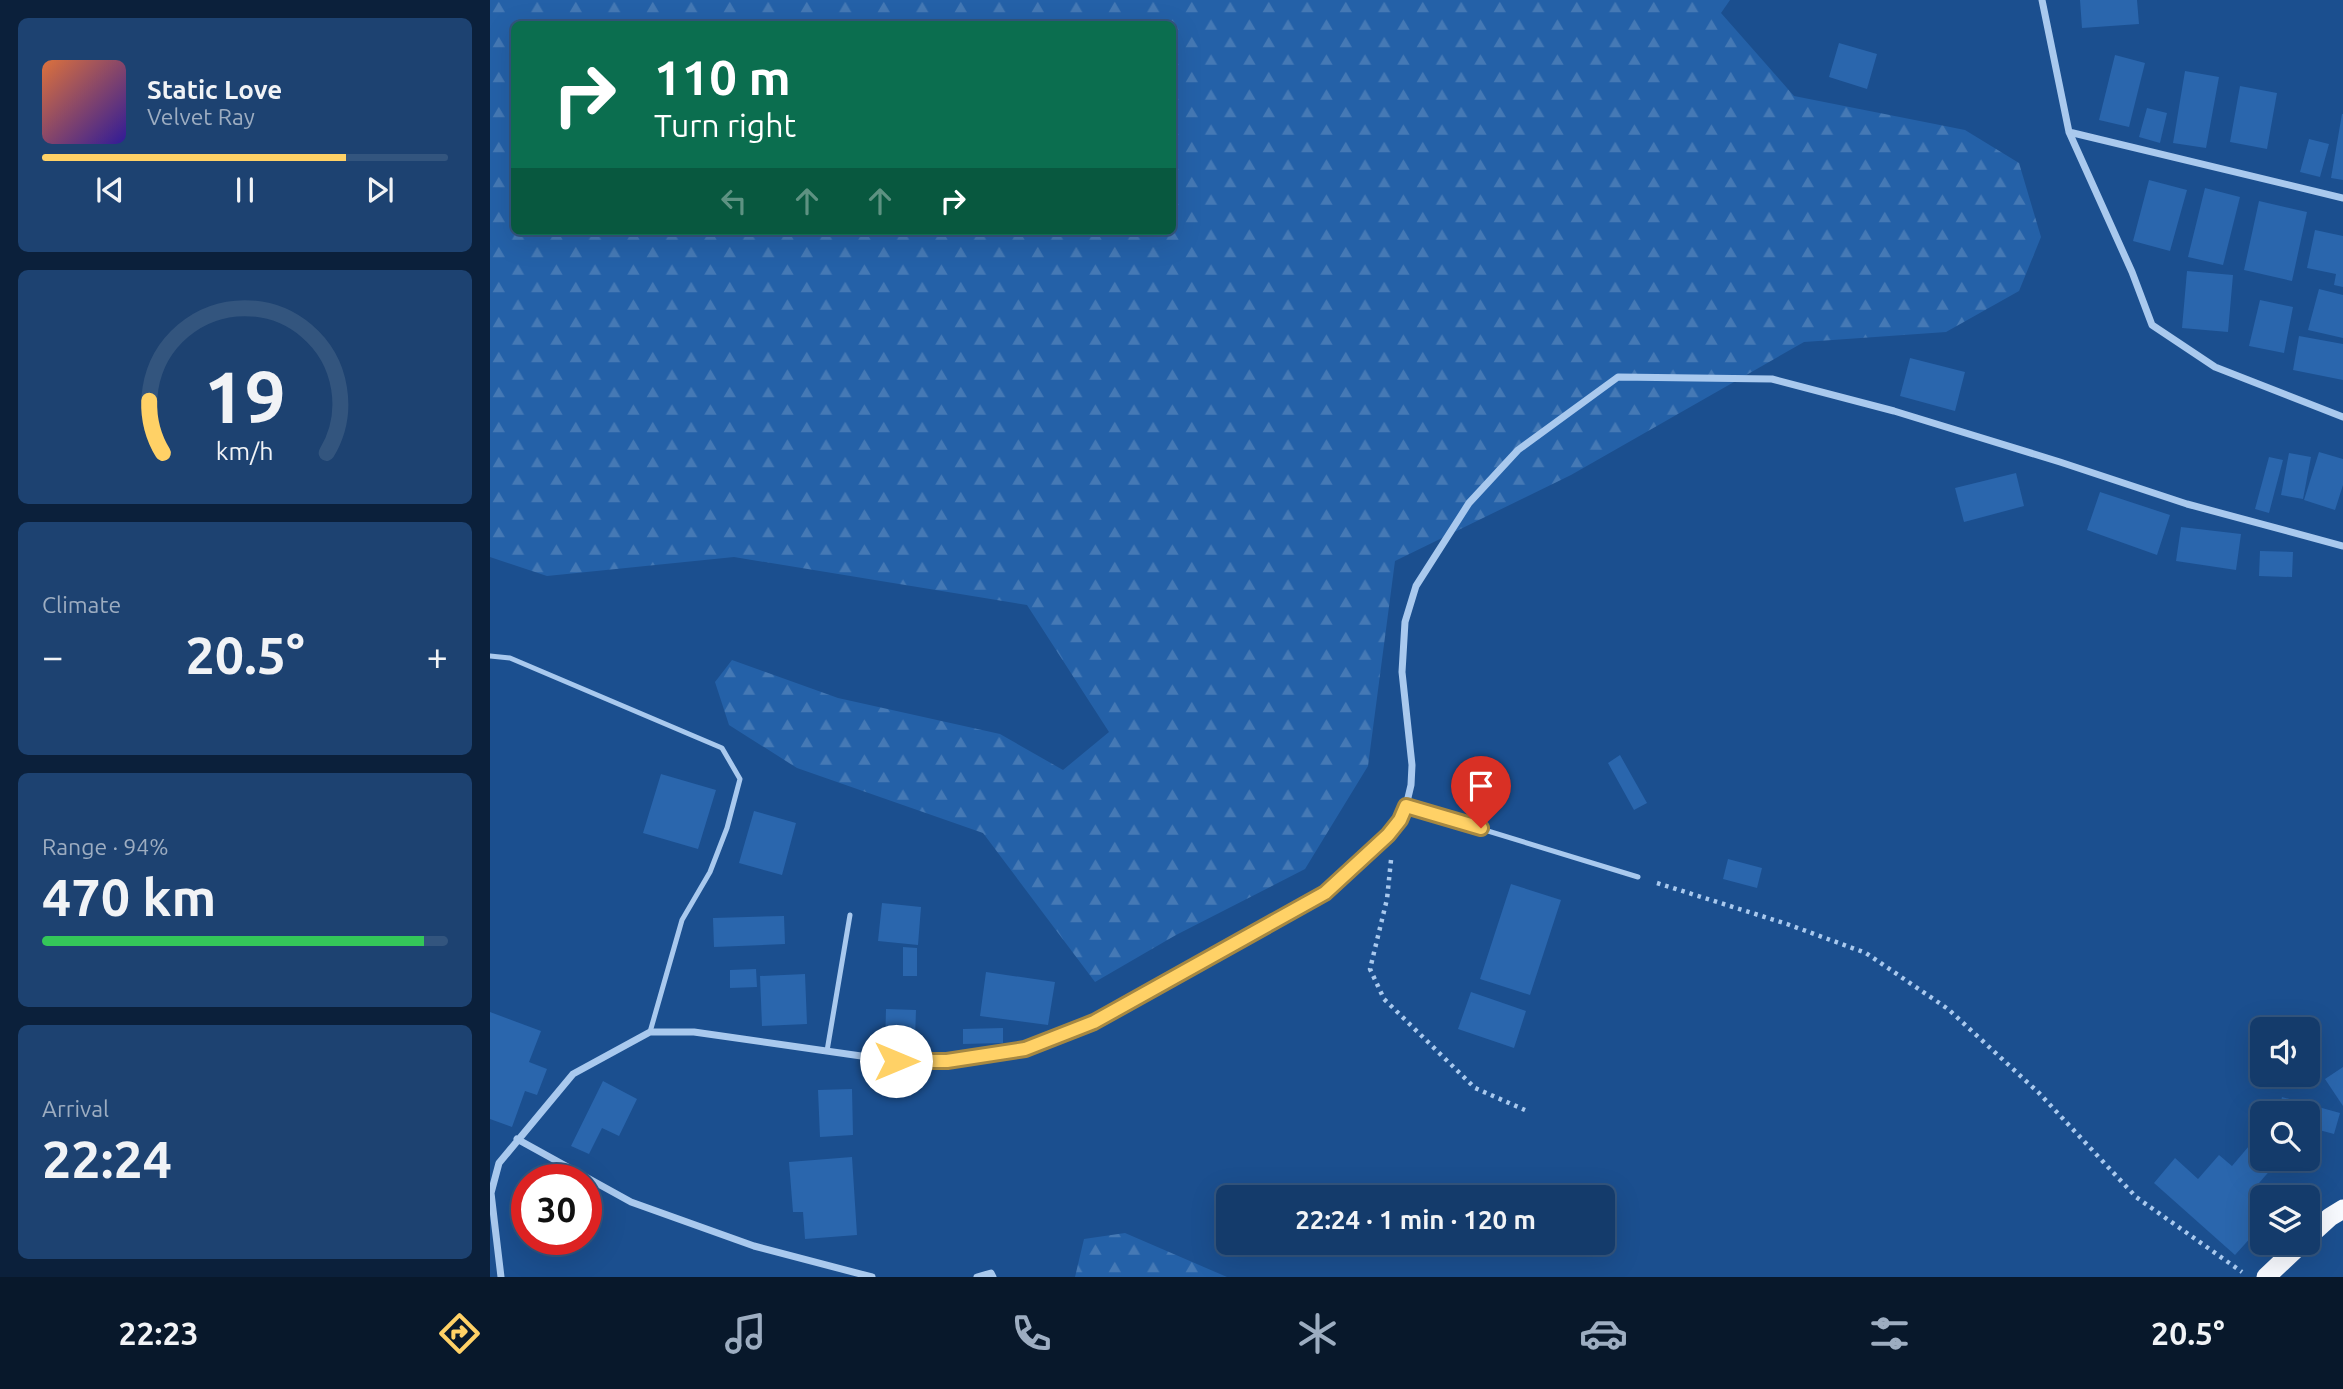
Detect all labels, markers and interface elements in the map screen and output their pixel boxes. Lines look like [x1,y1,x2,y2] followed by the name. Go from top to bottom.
[539,49,630,140] icon: right
[654,49,791,104] text: 110 m
[147,75,282,104] text: Static Love
[147,104,255,129] text: Velvet Ray
[654,107,796,143] text: Turn right
[91,171,129,209] icon: previous
[226,171,264,209] icon: pause
[361,171,399,209] icon: next
[715,182,753,220] icon: left
[788,182,826,220] icon: ahead
[861,182,899,220] icon: ahead
[934,182,972,220] icon: right
[204,355,286,437] text: 19
[216,436,274,464] text: km/h
[42,592,121,617] text: Climate
[185,626,305,684] text: 20.5°
[42,635,63,677] text: −
[427,635,448,677] text: +
[1451,756,1511,828] pin
[1462,767,1500,805] icon: arrive
[42,834,169,859] text: Range · 94%
[42,868,216,926] text: 470 km
[2250,1017,2320,1255] map controls
[2250,1017,2320,1087] button: sound
[859,1024,933,1098] position arrow
[42,1096,109,1121] text: Arrival
[2250,1101,2320,1171] button: search
[42,1130,172,1188] text: 22:24
[511,1164,602,1255] speed limit sign: 30
[2250,1185,2320,1255] button: layers
[1295,1205,1536,1234] text: 22:24 · 1 min · 120 m
[435,1309,484,1358] icon: directions
[721,1309,770,1358] icon: music
[1007,1309,1056,1358] icon: phone
[1293,1309,1342,1358] icon: climate
[1579,1309,1628,1358] icon: car
[1865,1309,1914,1358] icon: filters
[118,1315,199,1351] text: 22:23
[2151,1315,2224,1351] text: 20.5°

